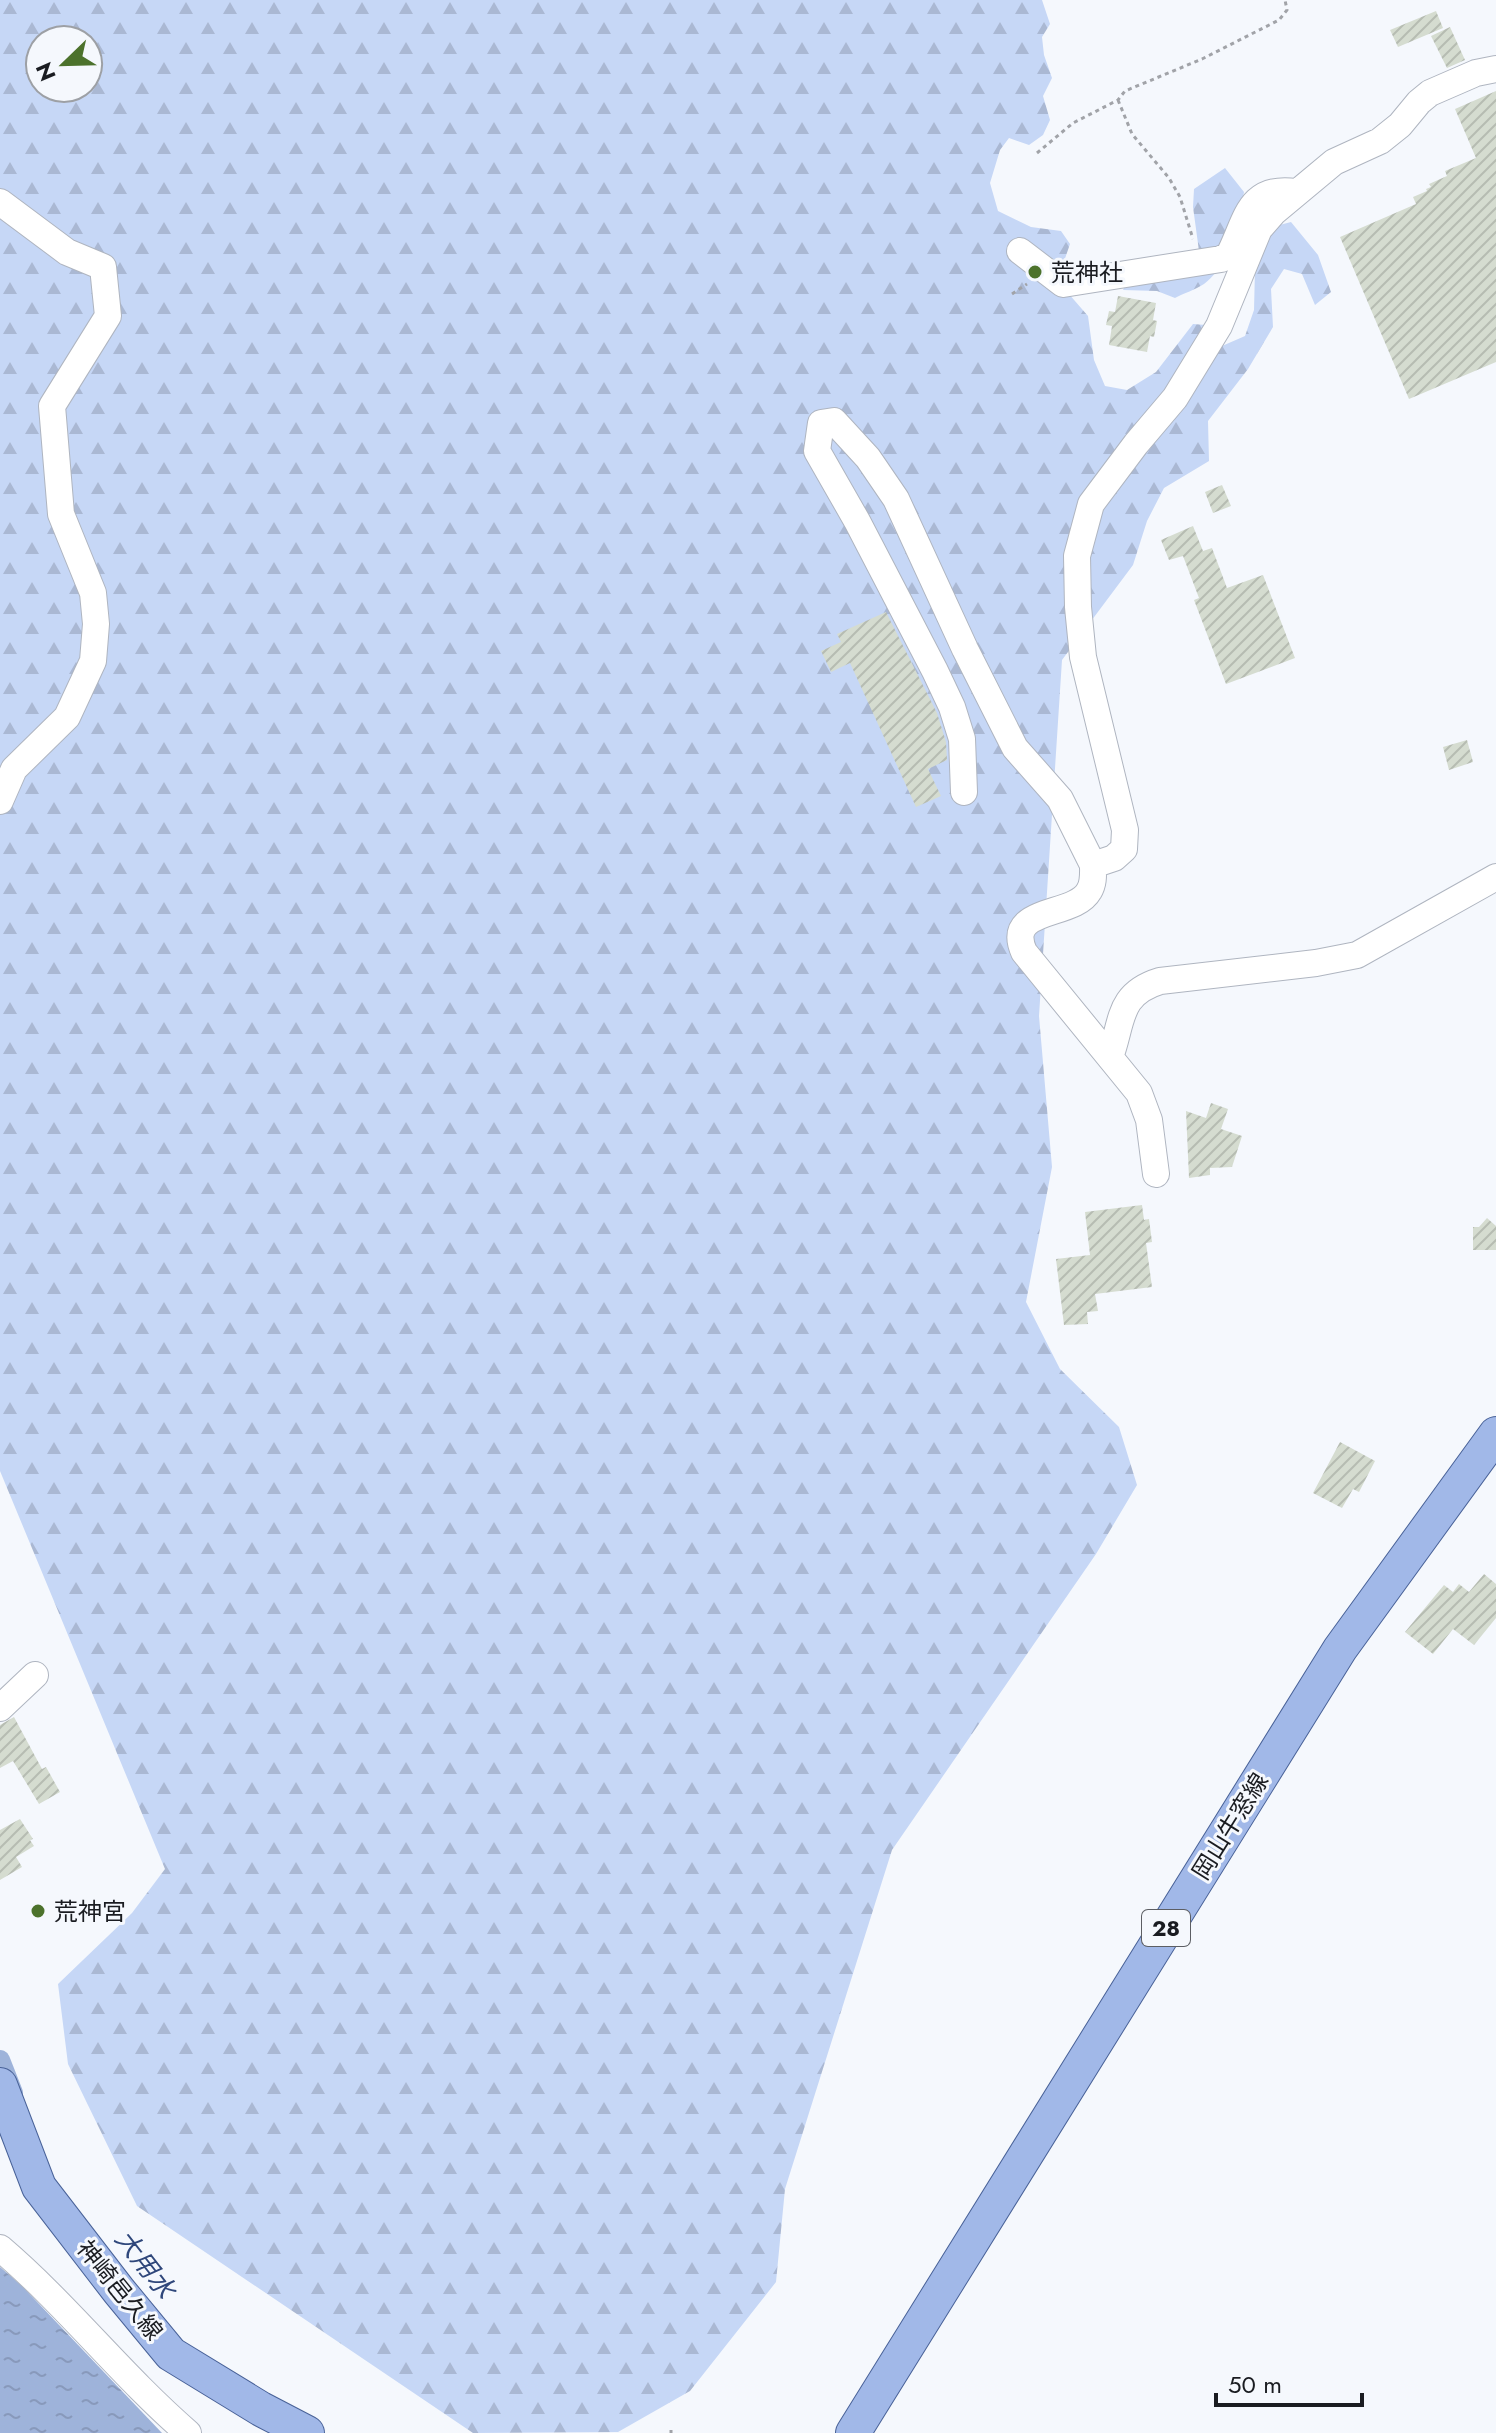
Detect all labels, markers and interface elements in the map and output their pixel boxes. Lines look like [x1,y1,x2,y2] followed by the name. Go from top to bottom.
[24,24,104,104] north arrow
[27,58,64,86] text: N
[1051,255,1123,290] place label: 荒神社
[1026,263,1044,281] marker: 荒神社
[1183,1766,1277,1886] street label: 岡山牛窓線
[54,1894,126,1929] place label: 荒神宮
[29,1902,47,1920] marker: 荒神宮
[1142,1910,1190,1946] road number: 28
[106,2222,186,2309] water label: 大用水
[69,2232,171,2348] street label: 神崎邑久線
[1216,2357,1362,2407] scale bar
[1228,2367,1282,2402] text: 50 m

